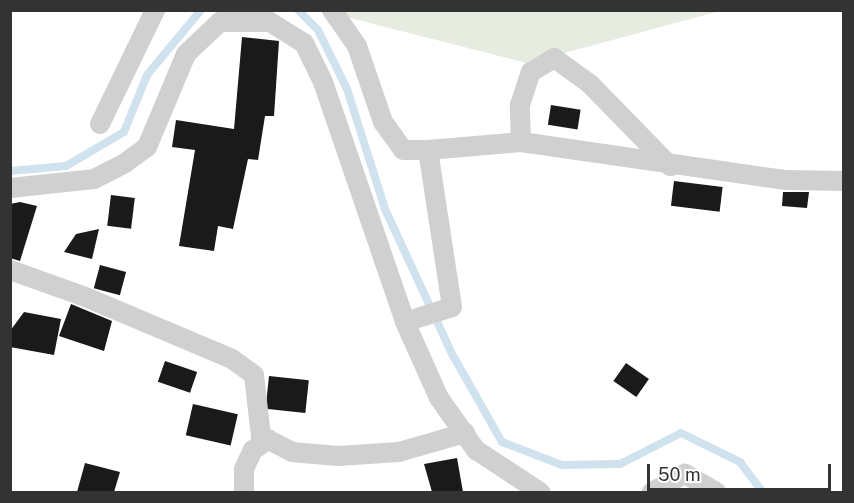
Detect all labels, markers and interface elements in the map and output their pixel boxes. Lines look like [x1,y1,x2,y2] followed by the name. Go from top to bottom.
[650,452,834,490] scale bar
[658,464,701,485] text: 50 m

